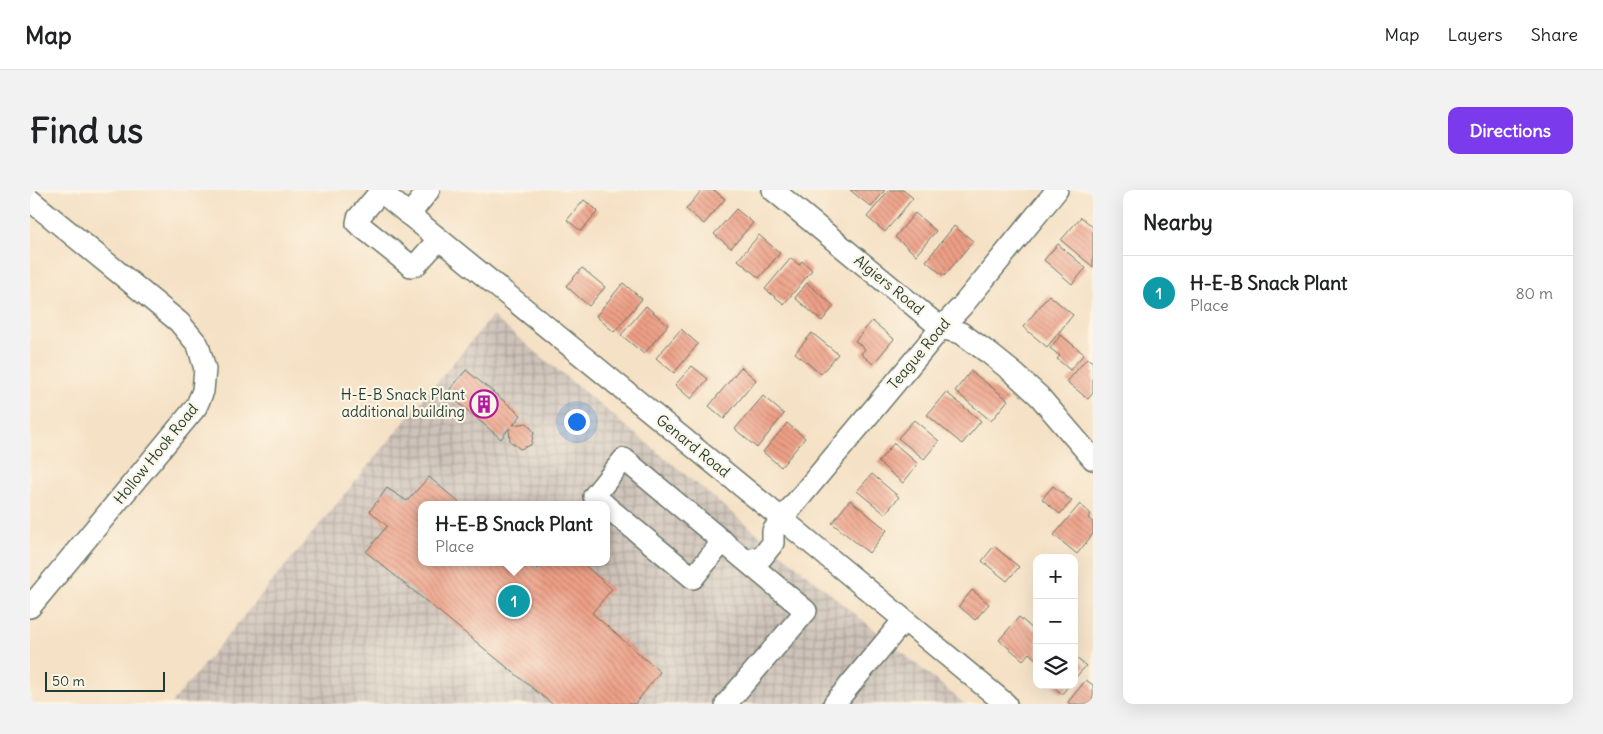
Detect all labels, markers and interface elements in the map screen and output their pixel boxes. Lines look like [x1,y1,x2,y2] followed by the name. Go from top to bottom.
[25,20,72,50] text: Map
[1384,23,1419,46] text: Map
[1447,23,1503,46] text: Layers
[1531,23,1578,46] text: Share
[1448,107,1573,154] button: Directions
[30,108,143,152] text: Find us
[1143,209,1213,236] text: Nearby
[851,251,928,319] street label: Algiers Road
[1190,271,1347,295] text: H-E-B Snack Plant
[1156,283,1162,303] text: 1
[1515,283,1553,303] text: 80 m
[1190,295,1229,315] text: Place
[883,314,954,393] street label: Teague Road
[341,385,465,421] place label: H-E-B Snack Plant additional building
[469,389,499,419] building icon: H-E-B Snack Plant additional building
[109,399,202,508] street label: Hollow Hook Road
[564,409,590,435] your location
[652,410,734,481] street label: Genard Road
[418,501,610,566] popup
[435,512,593,536] text: H-E-B Snack Plant
[435,536,474,556] text: Place
[1033,554,1078,689] map controls
[1033,554,1078,599] button: +
[498,582,530,620] pin: 1
[1033,599,1078,644] button: −
[1033,644,1078,689] button: layers
[45,669,165,692] scale bar
[52,672,85,690] text: 50 m

